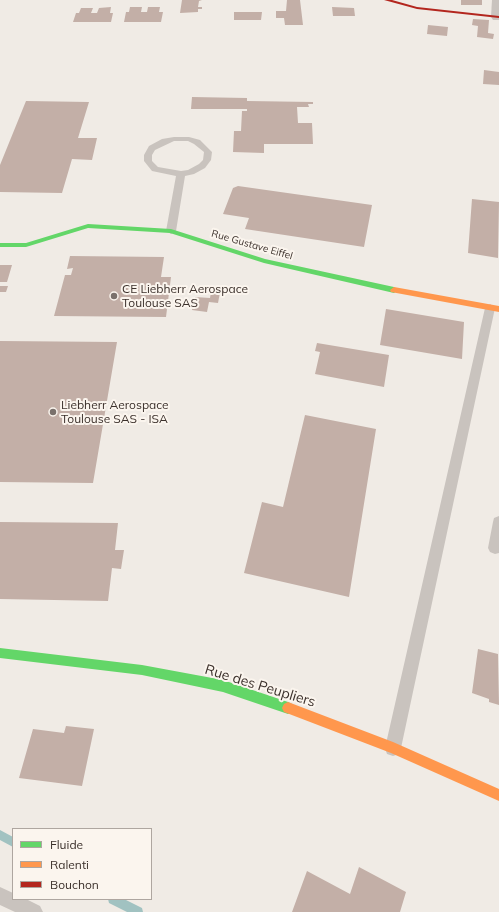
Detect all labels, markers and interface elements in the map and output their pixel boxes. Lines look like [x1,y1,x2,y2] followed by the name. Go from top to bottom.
[210,228,294,262] street label: Rue Gustave Eiffel
[122,282,248,310] place label: CE Liebherr Aerospace Toulouse SAS
[109,291,119,301] marker: CE Liebherr Aerospace Toulouse SAS
[61,398,169,426] place label: Liebherr Aerospace Toulouse SAS - ISA
[48,407,58,417] marker: Liebherr Aerospace Toulouse SAS - ISA
[203,661,317,711] street label: Rue des Peupliers
[12,828,152,900] legend
[50,837,83,852] text: Fluide
[50,857,89,872] text: Ralenti
[50,877,99,892] text: Bouchon

